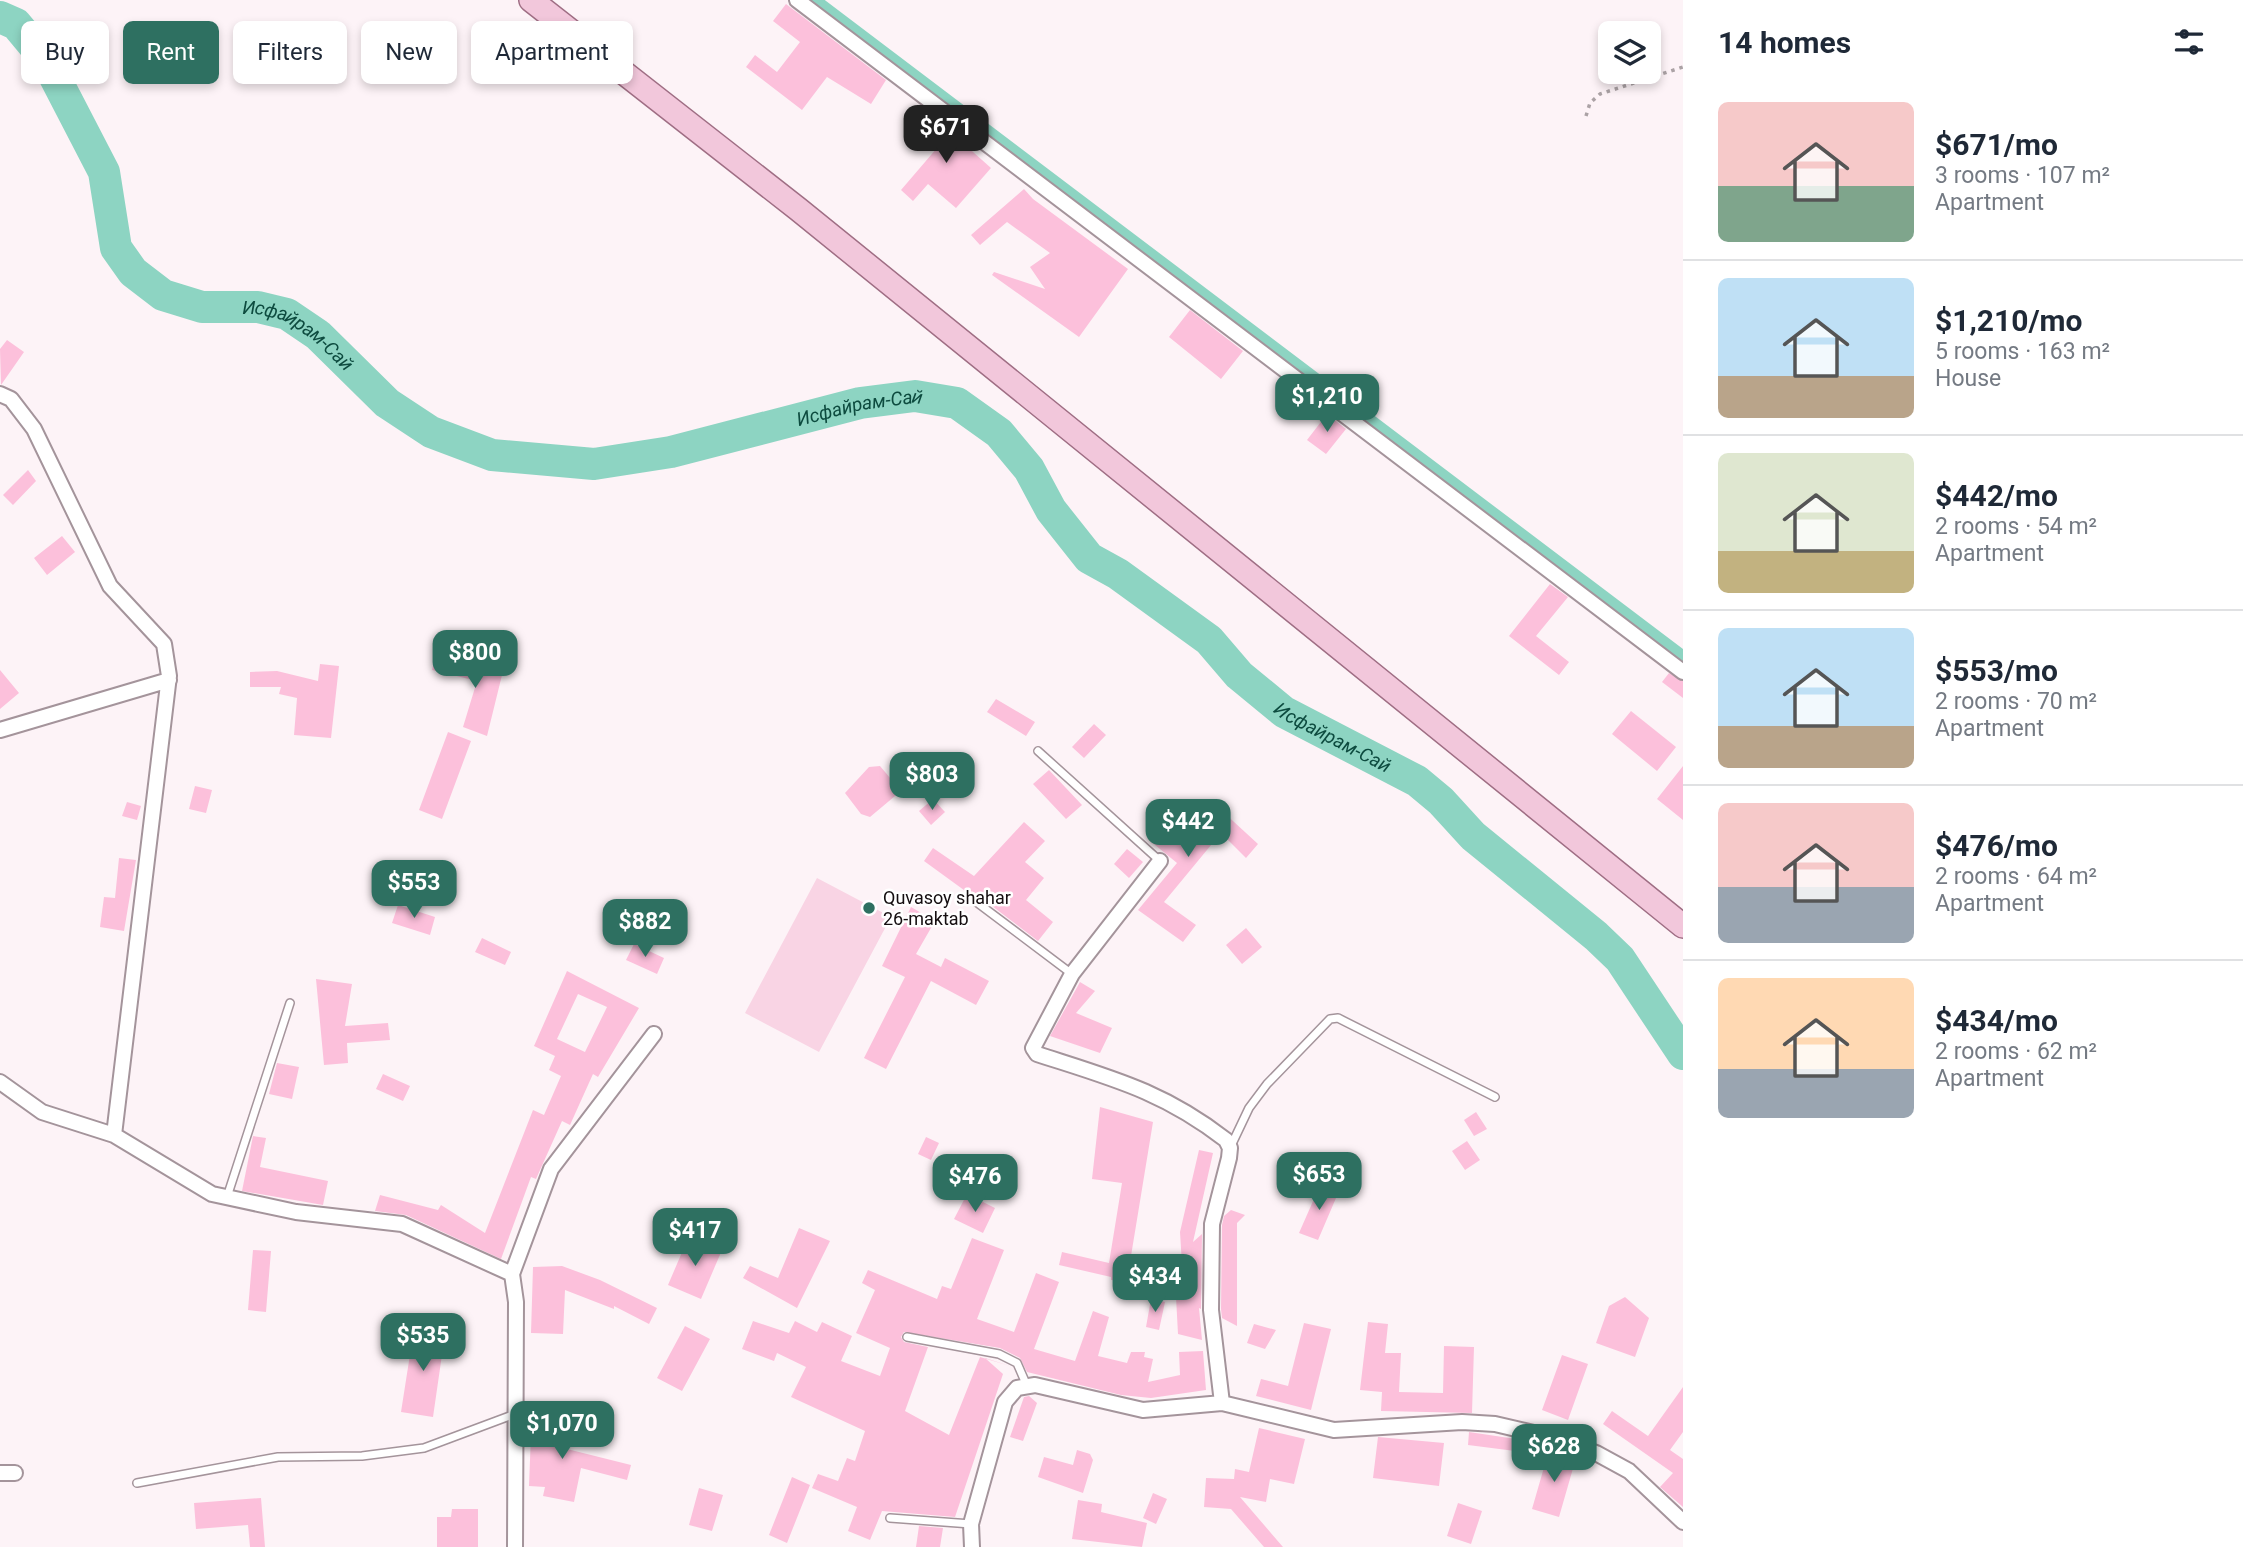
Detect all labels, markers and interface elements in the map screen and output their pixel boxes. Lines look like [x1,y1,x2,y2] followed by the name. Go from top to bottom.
[21,21,109,84] chip: Buy
[123,21,219,84] chip: Rent
[233,21,347,84] chip: Filters
[361,21,457,84] chip: New
[471,21,633,84] chip: Apartment
[1598,21,1661,84] map controls
[1598,21,1661,84] button: layers
[2170,23,2208,61] icon: filters
[1718,25,1851,60] text: 14 homes
[905,106,987,165] pin: $671
[920,114,972,141] text: $671
[1935,127,2058,162] text: $671/mo
[1774,130,1858,214] icon: home
[1935,162,2110,189] text: 3 rooms · 107 m²
[1935,189,2044,216] text: Apartment
[242,296,358,376] water label: Исфайрам-Сай
[1935,303,2083,338] text: $1,210/mo
[1774,306,1858,390] icon: home
[1935,338,2110,365] text: 5 rooms · 163 m²
[1935,365,2001,392] text: House
[1270,374,1384,434] pin: $1,210
[1291,383,1363,410] text: $1,210
[794,385,925,431] water label: Исфайрам-Сай
[1935,478,2058,513] text: $442/mo
[1774,481,1858,565] icon: home
[1935,513,2097,540] text: 2 rooms · 54 m²
[1935,540,2044,567] text: Apartment
[434,630,516,690] pin: $800
[449,639,501,666] text: $800
[1935,653,2058,688] text: $553/mo
[1774,656,1858,740] icon: home
[1935,688,2097,715] text: 2 rooms · 70 m²
[1269,697,1395,778] water label: Исфайрам-Сай
[1935,715,2044,742] text: Apartment
[891,752,973,812] pin: $803
[906,761,958,788] text: $803
[1147,800,1229,859] pin: $442
[1162,808,1214,835] text: $442
[1935,828,2058,863] text: $476/mo
[1774,831,1858,915] icon: home
[373,860,455,920] pin: $553
[1935,863,2097,890] text: 2 rooms · 64 m²
[388,869,440,896] text: $553
[883,887,1011,929] place label: Quvasoy shahar 26-maktab
[1935,890,2044,917] text: Apartment
[604,900,686,959] pin: $882
[861,900,877,916] marker: Quvasoy shahar 26-maktab
[619,908,671,935] text: $882
[1935,1003,2058,1038] text: $434/mo
[1774,1006,1858,1090] icon: home
[1935,1038,2097,1065] text: 2 rooms · 62 m²
[1935,1065,2044,1092] text: Apartment
[1278,1152,1360,1212] pin: $653
[934,1154,1016,1214] pin: $476
[1293,1161,1345,1188] text: $653
[949,1163,1001,1190] text: $476
[654,1208,736,1268] pin: $417
[669,1217,721,1244] text: $417
[1114,1254,1196,1314] pin: $434
[1129,1263,1181,1290] text: $434
[382,1314,464,1373] pin: $535
[397,1322,449,1349] text: $535
[505,1402,619,1461] pin: $1,070
[526,1410,598,1437] text: $1,070
[1513,1424,1595,1484] pin: $628
[1528,1433,1580,1460] text: $628

